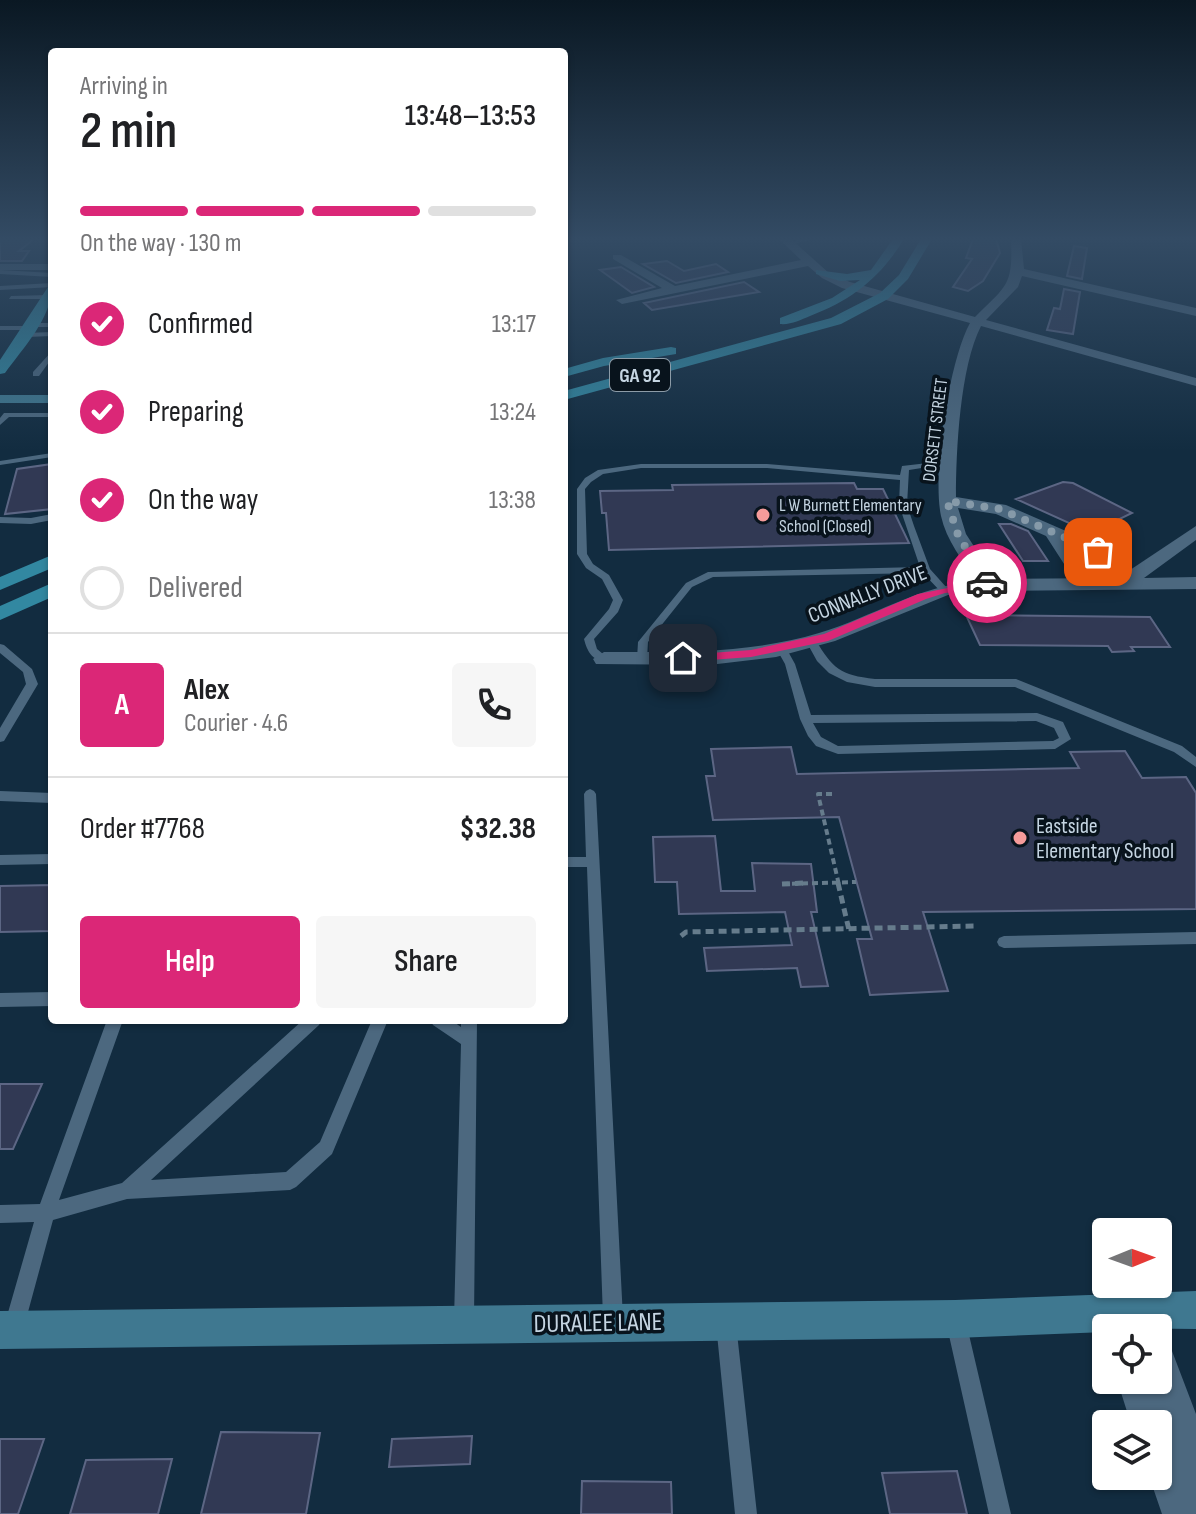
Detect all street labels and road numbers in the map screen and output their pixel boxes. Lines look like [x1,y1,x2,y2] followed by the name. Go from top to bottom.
[610,359,670,391] road number: GA 92
[919,377,952,483] street label: DORSETT STREET
[804,559,931,629] street label: CONNALLY DRIVE
[533,1307,663,1340] street label: DURALEE LANE

